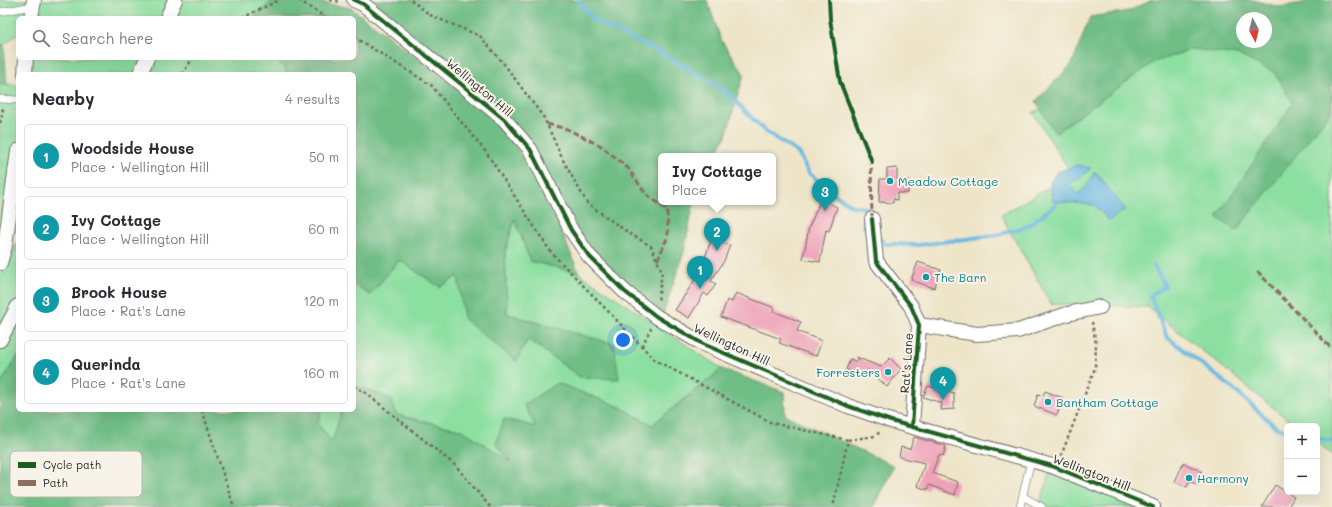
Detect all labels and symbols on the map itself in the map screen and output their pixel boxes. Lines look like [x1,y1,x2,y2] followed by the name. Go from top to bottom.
[1236,12,1272,48] north arrow
[443,54,517,120] street label: Wellington Hill
[898,173,998,189] place label: Meadow Cottage
[885,176,895,186] marker: Meadow Cottage
[812,178,838,211] pin: 3
[704,218,730,251] pin: 2
[687,256,713,289] pin: 1
[934,269,986,285] place label: The Barn
[921,272,931,282] marker: The Barn
[691,319,773,369] street label: Wellington Hill
[613,330,633,350] your location
[896,332,916,394] street label: Rat's Lane
[816,364,880,380] place label: Forresters
[883,367,893,377] marker: Forresters
[930,367,956,400] pin: 4
[1056,394,1159,410] place label: Bantham Cottage
[1043,397,1053,407] marker: Bantham Cottage
[1051,450,1133,494] street label: Wellington Hill
[10,451,142,497] legend
[43,457,101,472] text: Cycle path
[1197,470,1249,486] place label: Harmony
[1184,473,1194,483] marker: Harmony
[43,475,68,490] text: Path

